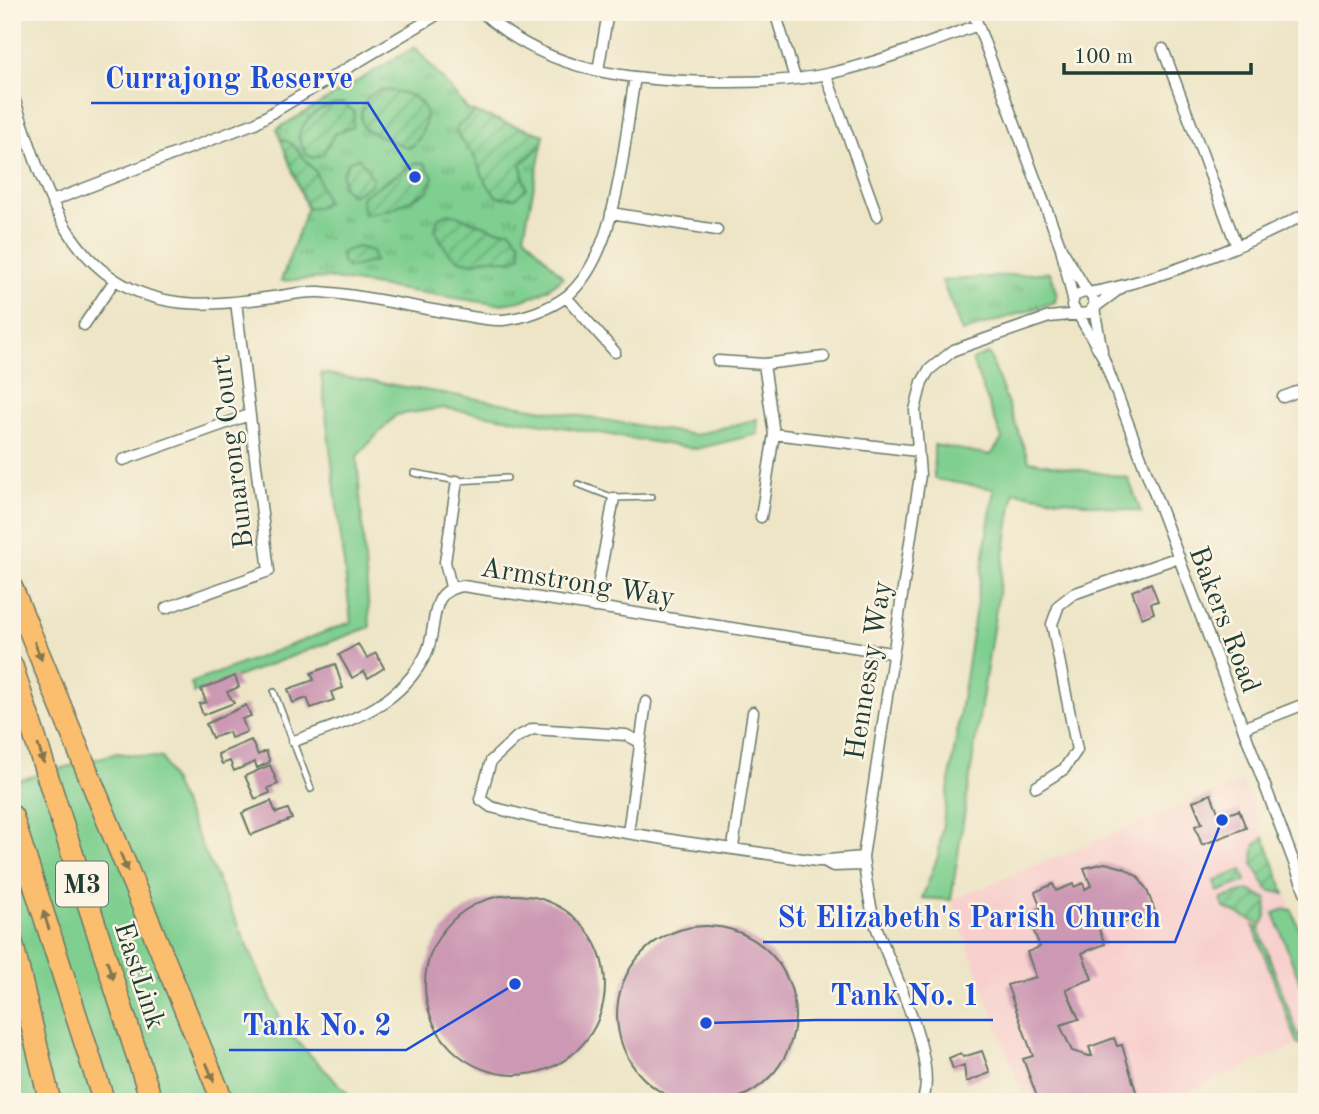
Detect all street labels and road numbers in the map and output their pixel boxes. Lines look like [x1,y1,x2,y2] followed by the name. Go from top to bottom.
[208,353,260,550] street label: Bunarong Court
[1182,543,1264,697] street label: Bakers Road
[478,555,677,613] street label: Armstrong Way
[842,579,898,762] street label: Hennessy Way
[56,862,108,906] road number: M3
[108,919,169,1033] street label: EastLink

